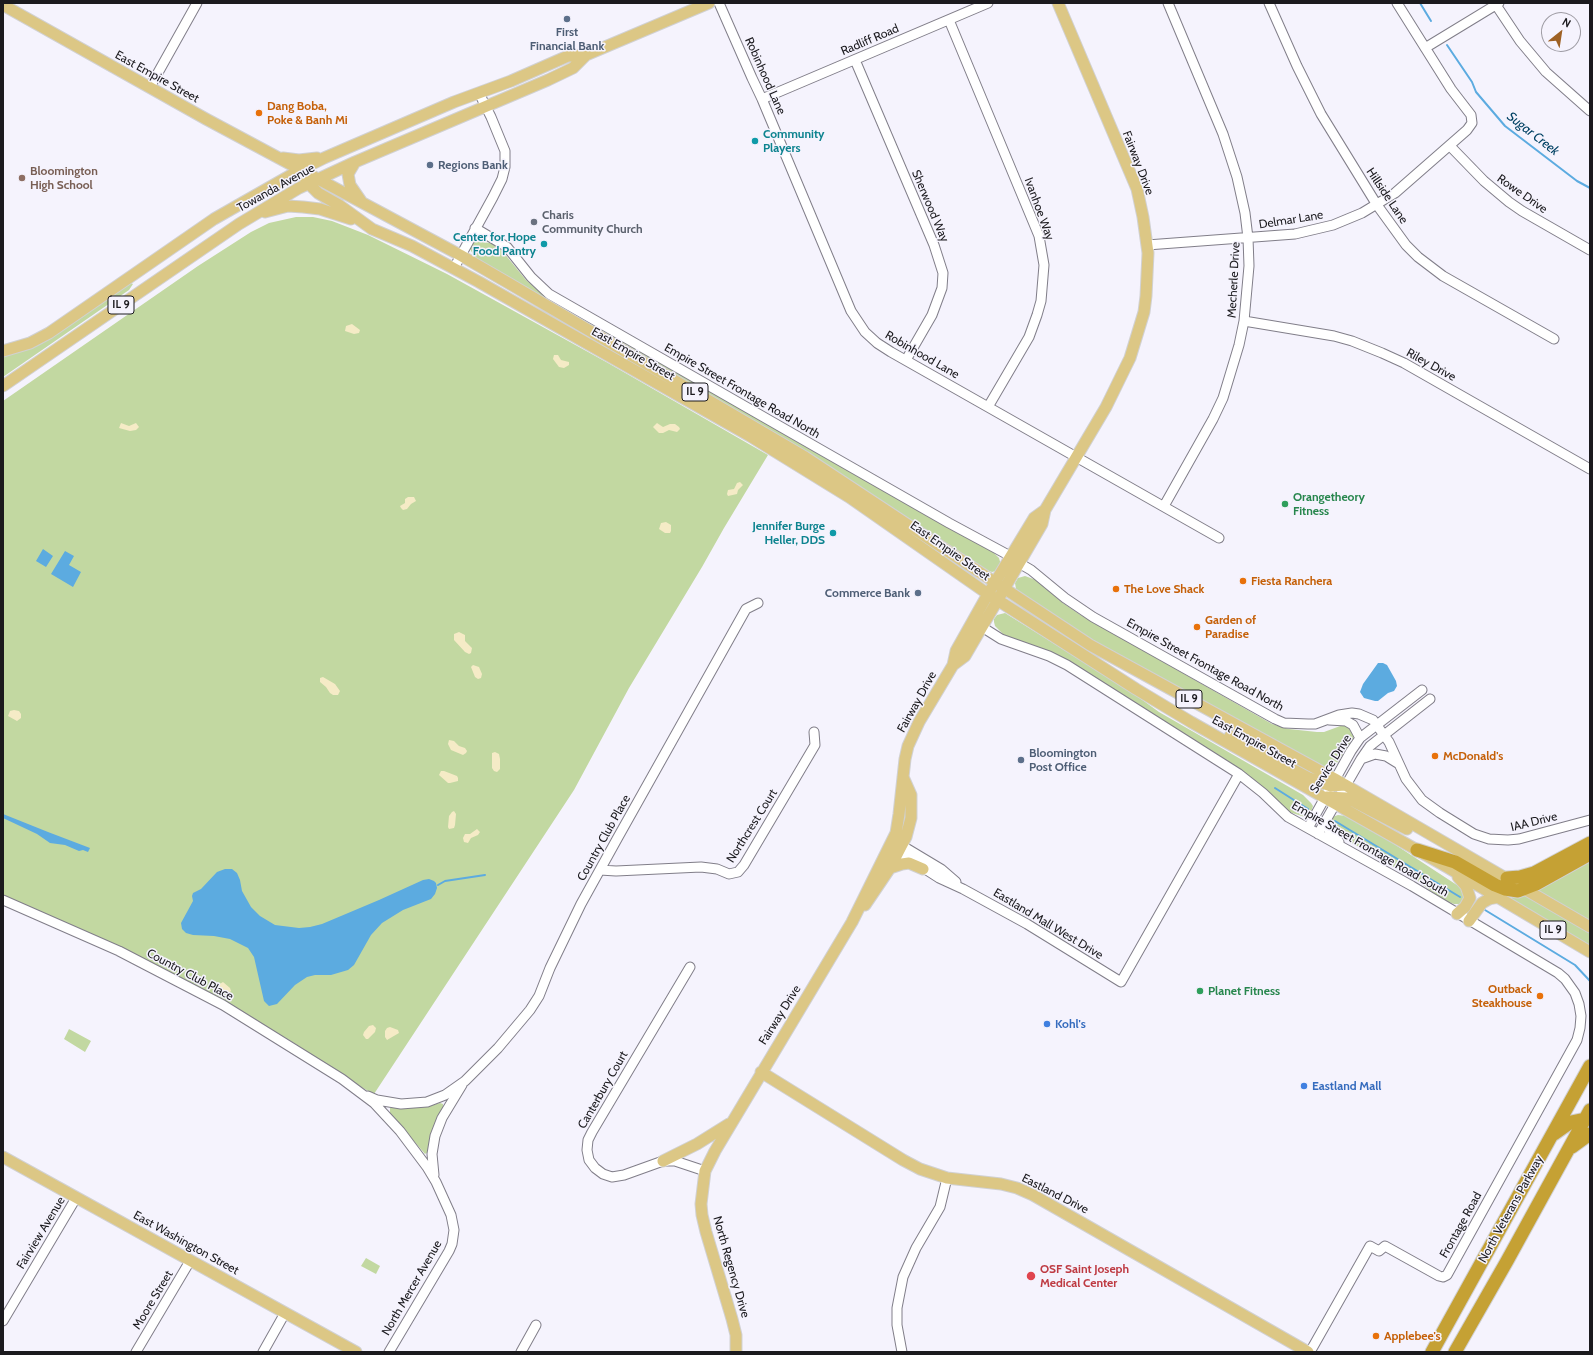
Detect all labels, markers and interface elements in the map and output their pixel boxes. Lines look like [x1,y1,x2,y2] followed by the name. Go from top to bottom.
[1541,12,1581,52] north arrow
[562,14,572,24] marker: First Financial Bank
[1560,14,1573,30] text: N
[839,21,901,59] street label: Radliff Road
[530,25,604,53] place label: First Financial Bank
[742,35,788,117] street label: Robinhood Lane
[113,48,201,106] street label: East Empire Street
[267,99,348,127] place label: Dang Boba, Poke & Banh Mi
[254,108,264,118] marker: Dang Boba, Poke & Banh Mi
[1504,109,1562,159] water label: Sugar Creek
[763,127,825,155] place label: Community Players
[1119,129,1157,197] street label: Fairway Drive
[750,136,760,146] marker: Community Players
[438,158,508,172] place label: Regions Bank
[425,160,435,170] marker: Regions Bank
[235,161,317,215] street label: Towanda Avenue
[30,164,98,192] place label: Bloomington High School
[1363,165,1411,227] street label: Hillside Lane
[908,168,952,244] street label: Sherwood Way
[1494,171,1550,217] street label: Rowe Drive
[17,173,27,183] marker: Bloomington High School
[1021,176,1057,242] street label: Ivanhoe Way
[542,208,643,236] place label: Charis Community Church
[1258,208,1324,232] street label: Delmar Lane
[529,217,539,227] marker: Charis Community Church
[453,230,536,258] place label: Center for Hope Food Pantry
[539,239,549,249] marker: Center for Hope Food Pantry
[1225,242,1243,318] street label: Mecherle Drive
[108,296,134,314] road number: IL 9
[589,324,677,384] street label: East Empire Street
[882,328,962,382] street label: Robinhood Lane
[662,340,822,442] street label: Empire Street Frontage Road North
[1404,346,1458,384] street label: Riley Drive
[682,383,708,401] road number: IL 9
[1293,490,1365,518] place label: Orangetheory Fitness
[1280,499,1290,509] marker: Orangetheory Fitness
[907,518,993,584] street label: East Empire Street
[752,519,825,547] place label: Jennifer Burge Heller, DDS
[828,528,838,538] marker: Jennifer Burge Heller, DDS
[1251,574,1332,588] place label: Fiesta Ranchera
[1238,576,1248,586] marker: Fiesta Ranchera
[1124,582,1204,596] place label: The Love Shack
[1111,584,1121,594] marker: The Love Shack
[825,586,910,600] place label: Commerce Bank
[913,588,923,598] marker: Commerce Bank
[1205,613,1256,641] place label: Garden of Paradise
[1124,616,1286,714] street label: Empire Street Frontage Road North
[1192,622,1202,632] marker: Garden of Paradise
[894,669,940,735] street label: Fairway Drive
[1176,690,1202,708] road number: IL 9
[1210,713,1298,771] street label: East Empire Street
[1307,732,1355,796] street label: Service Drive
[1029,746,1097,774] place label: Bloomington Post Office
[1443,749,1503,763] place label: McDonald's
[1430,751,1440,761] marker: McDonald's
[1016,755,1026,765] marker: Bloomington Post Office
[724,787,780,865] street label: Northcrest Court
[574,792,634,884] street label: Country Club Place
[1289,798,1451,900] street label: Empire Street Frontage Road South
[1509,809,1559,835] street label: IAA Drive
[990,886,1106,962] street label: Eastland Mall West Drive
[1540,921,1566,939] road number: IL 9
[144,946,236,1004] street label: Country Club Place
[1472,982,1532,1010] place label: Outback Steakhouse
[756,983,804,1047] street label: Fairway Drive
[1208,984,1280,998] place label: Planet Fitness
[1195,986,1205,996] marker: Planet Fitness
[1535,991,1545,1001] marker: Outback Steakhouse
[1055,1017,1086,1031] place label: Kohl's
[1042,1019,1052,1029] marker: Kohl's
[575,1049,631,1131] street label: Canterbury Court
[1312,1079,1382,1093] place label: Eastland Mall
[1299,1081,1309,1091] marker: Eastland Mall
[1475,1153,1547,1265] street label: North Veterans Parkway
[1019,1171,1091,1217] street label: Eastland Drive
[1437,1189,1485,1261] street label: Frontage Road
[14,1194,68,1272] street label: Fairview Avenue
[131,1208,241,1278] street label: East Washington Street
[710,1215,752,1319] street label: North Regency Drive
[379,1238,445,1338] street label: North Mercer Avenue
[1040,1262,1129,1290] place label: OSF Saint Joseph Medical Center
[130,1268,176,1332] street label: Moore Street
[1025,1270,1037,1282] marker: OSF Saint Joseph Medical Center
[1384,1329,1441,1343] place label: Applebee's
[1371,1331,1381,1341] marker: Applebee's

